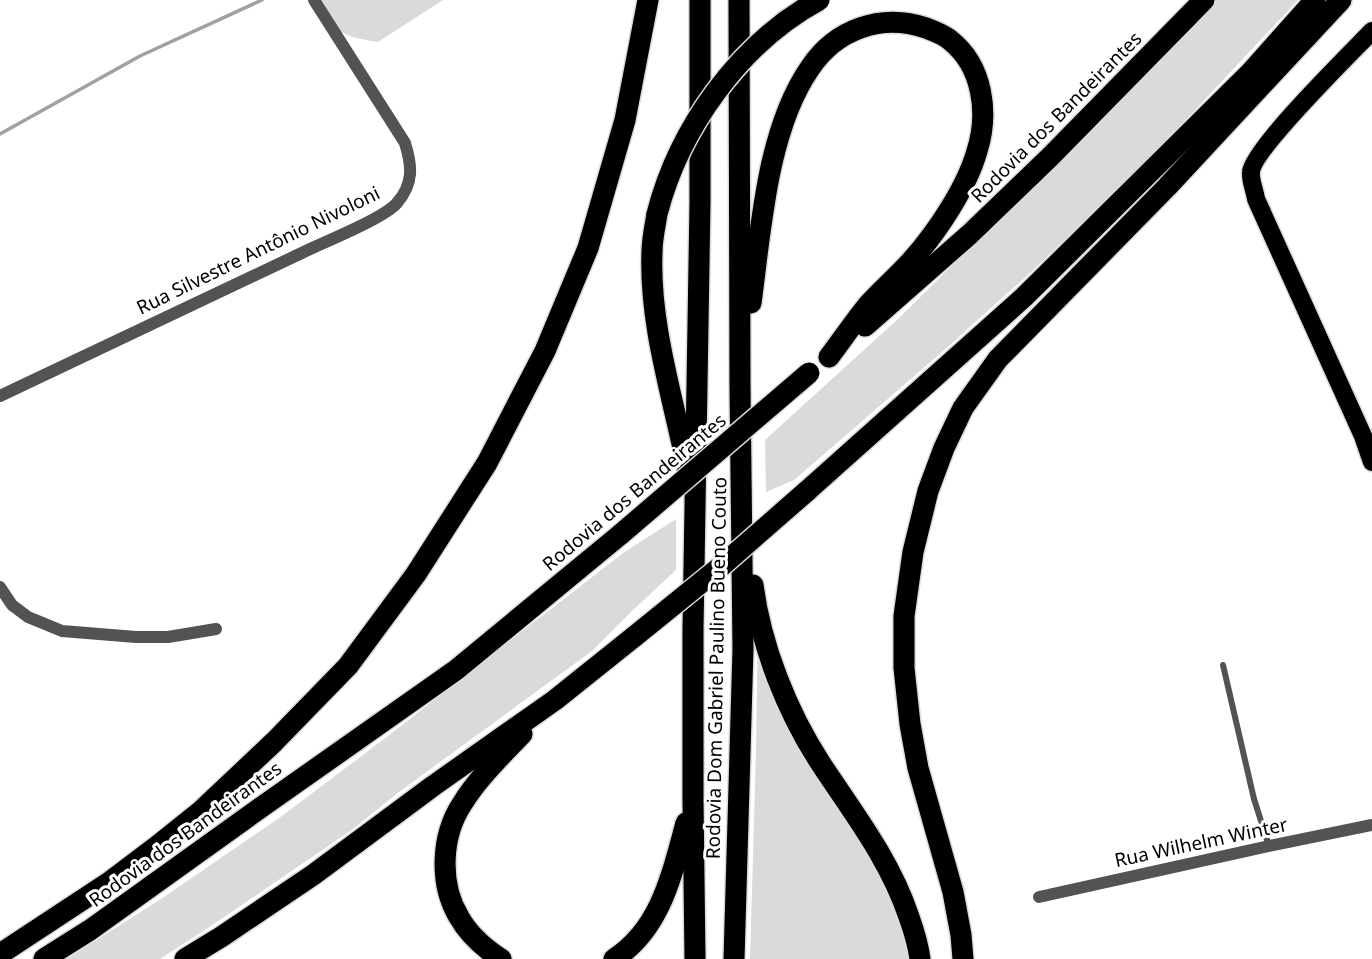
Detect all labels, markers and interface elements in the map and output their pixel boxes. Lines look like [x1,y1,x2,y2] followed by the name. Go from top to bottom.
[965,26,1147,208] street label: Rodovia dos Bandeirantes
[132,180,384,320] street label: Rua Silvestre Antônio Nivoloni
[537,407,731,577] street label: Rodovia dos Bandeirantes
[700,477,732,859] street label: Rodovia Dom Gabriel Paulino Bueno Couto
[83,755,287,913] street label: Rodovia dos Bandeirantes
[1112,811,1290,873] street label: Rua Wilhelm Winter

